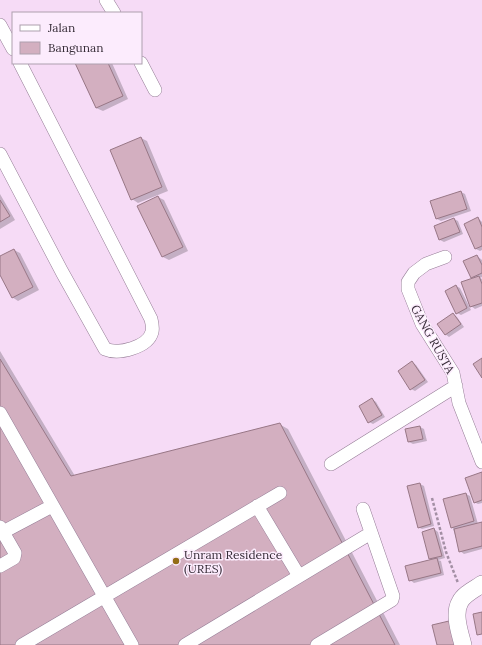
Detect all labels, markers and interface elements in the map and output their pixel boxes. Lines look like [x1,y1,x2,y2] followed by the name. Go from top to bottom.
[12,12,142,64] legend
[47,20,75,35] text: Jalan
[48,40,104,55] text: Bangunan
[408,302,458,376] street label: GANG RUSTA
[184,547,283,577] place label: Unram Residence (URES)
[171,556,181,566] marker: Unram Residence (URES)

